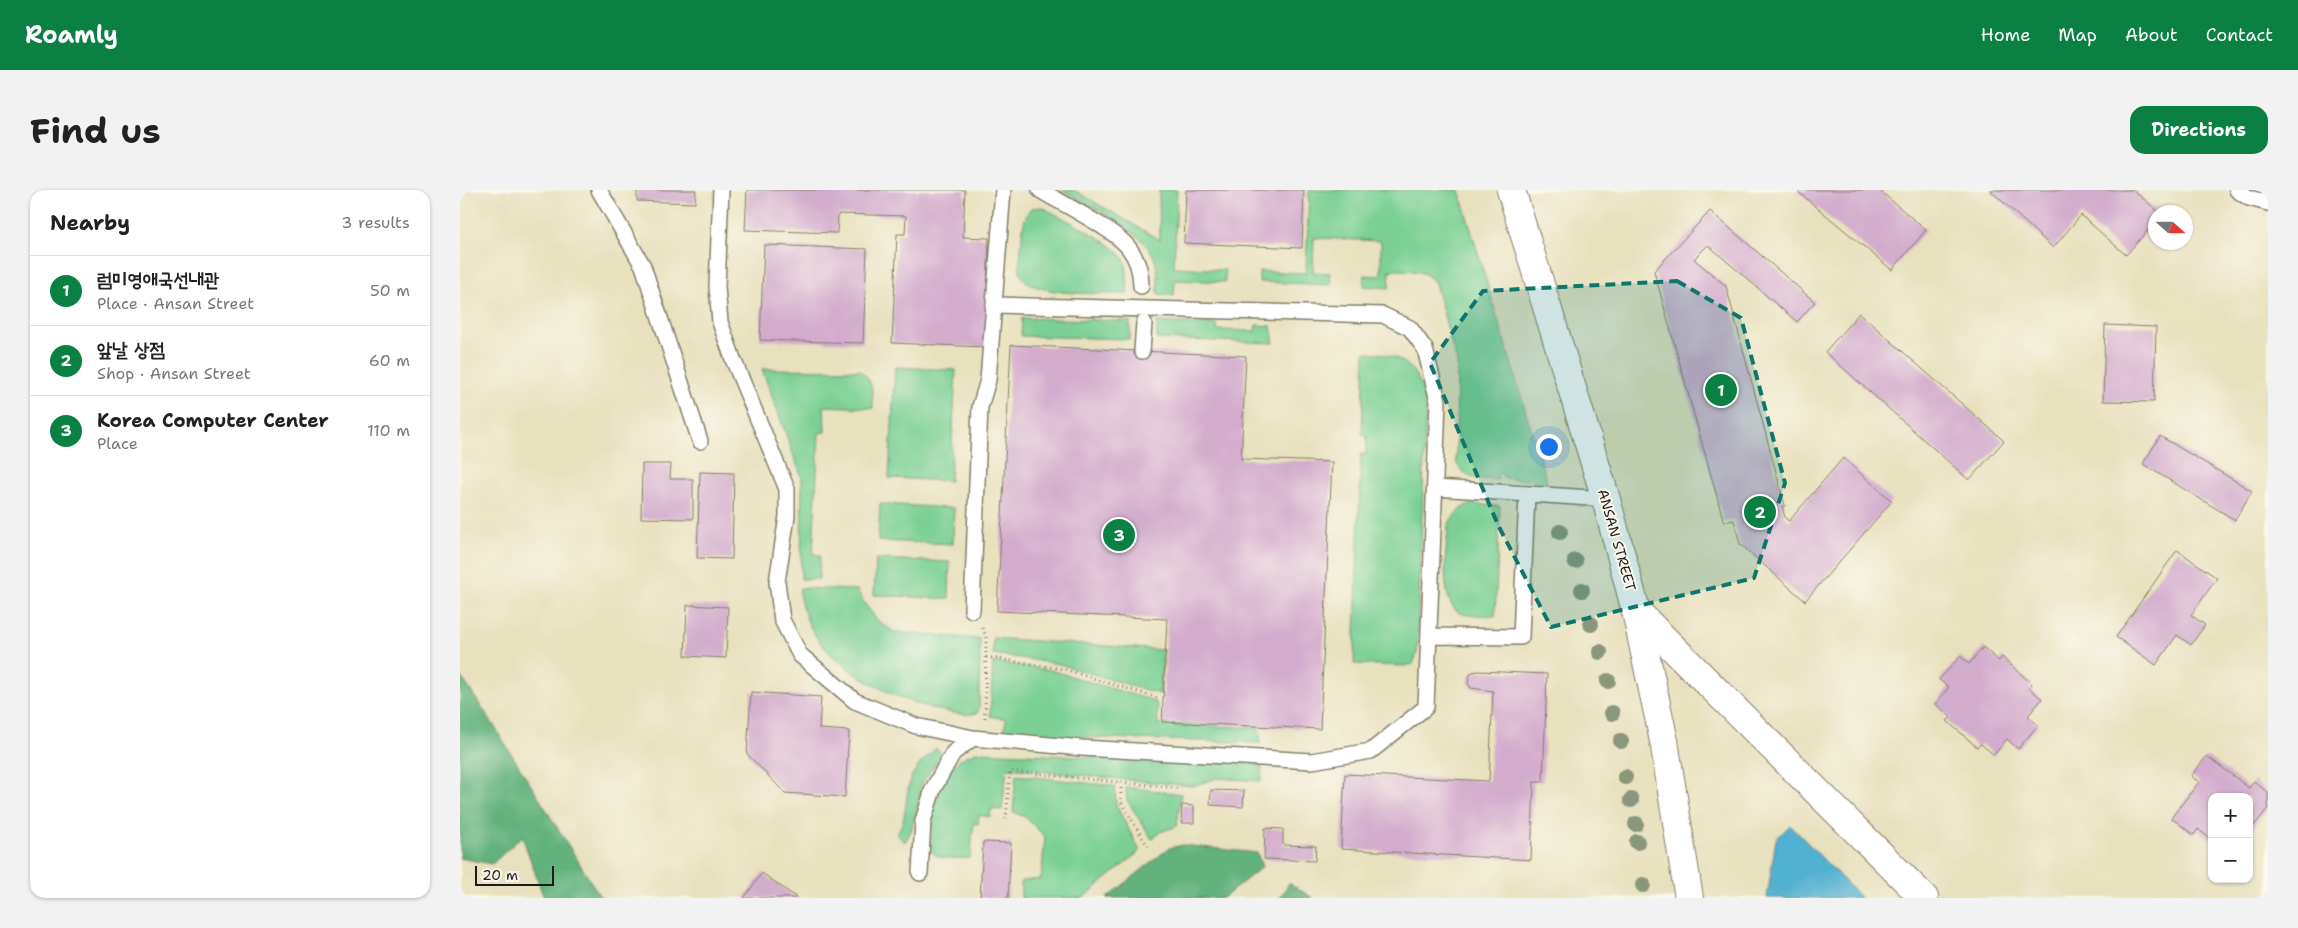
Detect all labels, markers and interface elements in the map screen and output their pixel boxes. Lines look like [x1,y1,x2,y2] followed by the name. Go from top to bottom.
[25,19,118,51] text: Roamly
[1981,23,2030,47] text: Home
[2058,23,2097,47] text: Map
[2125,23,2178,47] text: About
[2206,23,2273,47] text: Contact
[2130,106,2268,154] button: Directions
[30,107,161,154] text: Find us
[2148,205,2193,250] north arrow
[50,209,130,237] text: Nearby
[341,212,410,233] text: 3 results
[97,267,219,292] text: 럼미영애국선내관
[62,280,70,301] text: 1
[370,280,410,301] text: 50 m
[97,293,254,314] text: Place · Ansan Street
[97,337,165,362] text: 앞날 상점
[60,350,72,371] text: 2
[369,350,410,371] text: 60 m
[97,363,251,384] text: Shop · Ansan Street
[1705,371,1737,409] pin: 1
[97,408,329,433] text: Korea Computer Center
[60,420,72,441] text: 3
[367,420,410,441] text: 110 m
[97,433,138,454] text: Place
[1536,434,1562,460] your location
[1594,487,1640,593] street label: ANSAN STREET
[1744,493,1776,531] pin: 2
[1103,516,1135,554] pin: 3
[2208,793,2253,883] map controls
[2208,793,2253,838] button: +
[2208,838,2253,883] button: −
[475,863,554,886] scale bar
[482,866,518,884] text: 20 m

